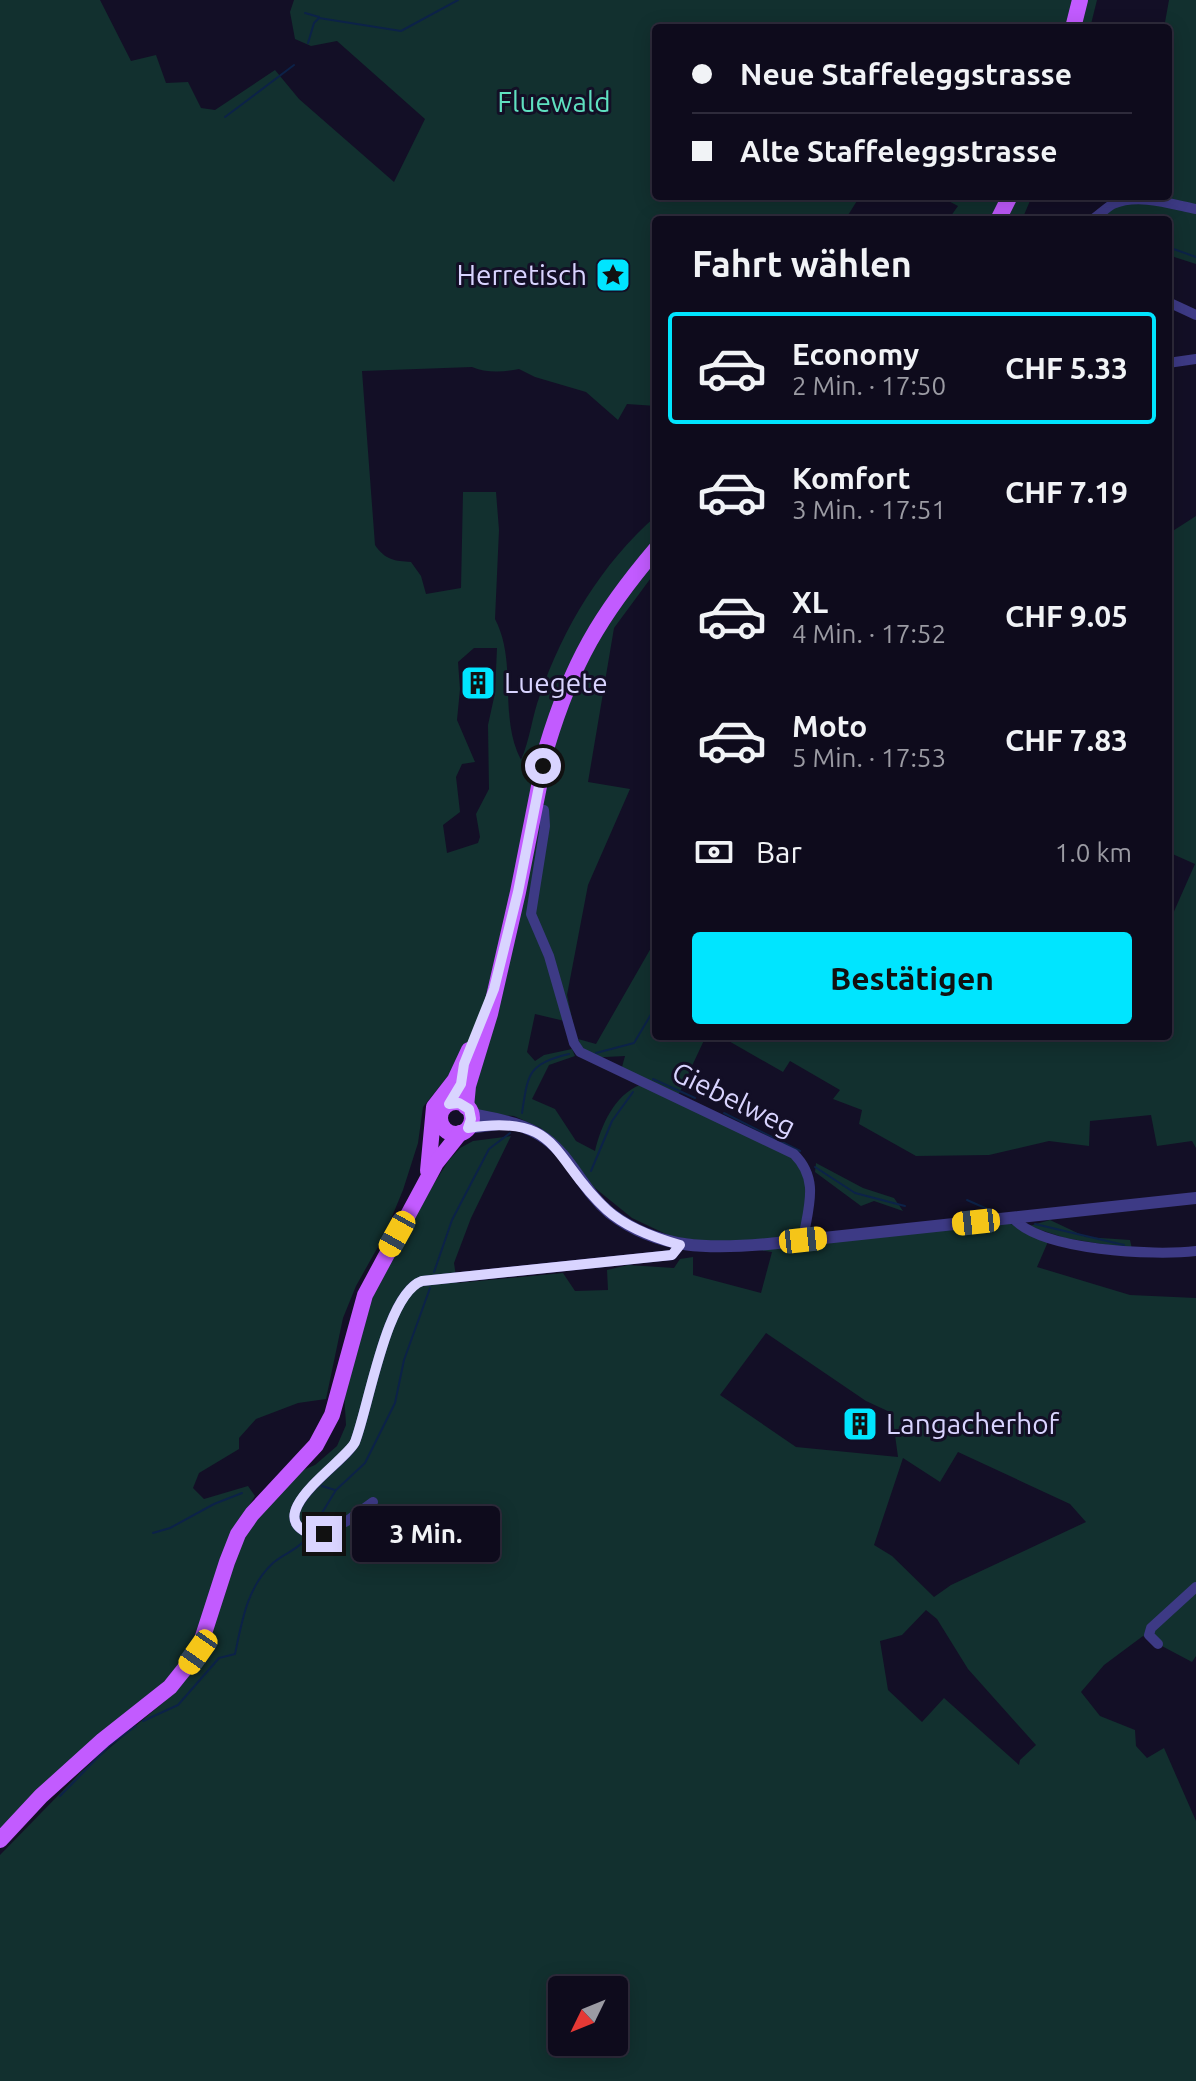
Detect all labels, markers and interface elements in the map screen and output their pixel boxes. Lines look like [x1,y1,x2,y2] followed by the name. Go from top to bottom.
[740,57,1072,91] text: Neue Staffeleggstrasse
[497,86,611,117] park label: Fluewald
[740,134,1057,168] text: Alte Staffeleggstrasse
[692,243,912,284] text: Fahrt wählen
[594,256,632,294] place icon: Herretisch
[456,259,587,290] place label: Herretisch
[696,332,768,404] icon: car
[792,337,919,371] text: Economy
[1005,351,1128,385] text: CHF 5.33
[792,371,946,400] text: 2 Min. · 17:50
[696,456,768,528] icon: car
[792,461,910,495] text: Komfort
[1005,475,1128,509] text: CHF 7.19
[792,495,946,524] text: 3 Min. · 17:51
[696,580,768,652] icon: car
[792,585,828,619] text: XL
[1005,599,1128,633] text: CHF 9.05
[792,619,946,648] text: 4 Min. · 17:52
[459,664,497,702] building icon: Luegete
[504,667,608,698] place label: Luegete
[696,704,768,776] icon: car
[792,709,867,743] text: Moto
[1005,723,1128,757] text: CHF 7.83
[792,743,946,772] text: 5 Min. · 17:53
[525,748,561,784] route start
[692,830,736,874] icon: cash
[756,835,802,869] text: Bar
[1055,838,1132,867] text: 1.0 km
[692,932,1132,1024] button: Bestätigen
[668,1055,801,1142] street label: Giebelweg
[375,1207,419,1261] car
[951,1208,1001,1236] car
[778,1226,828,1254] car
[841,1405,879,1443] building icon: Langacherhof
[886,1408,1060,1439] place label: Langacherhof
[352,1506,500,1562] callout: 3 Min.
[306,1516,342,1552] route end
[390,1519,462,1548] text: 3 Min.
[174,1625,222,1679] car
[548,1976,628,2056] north arrow
[548,1976,628,2056] map controls

